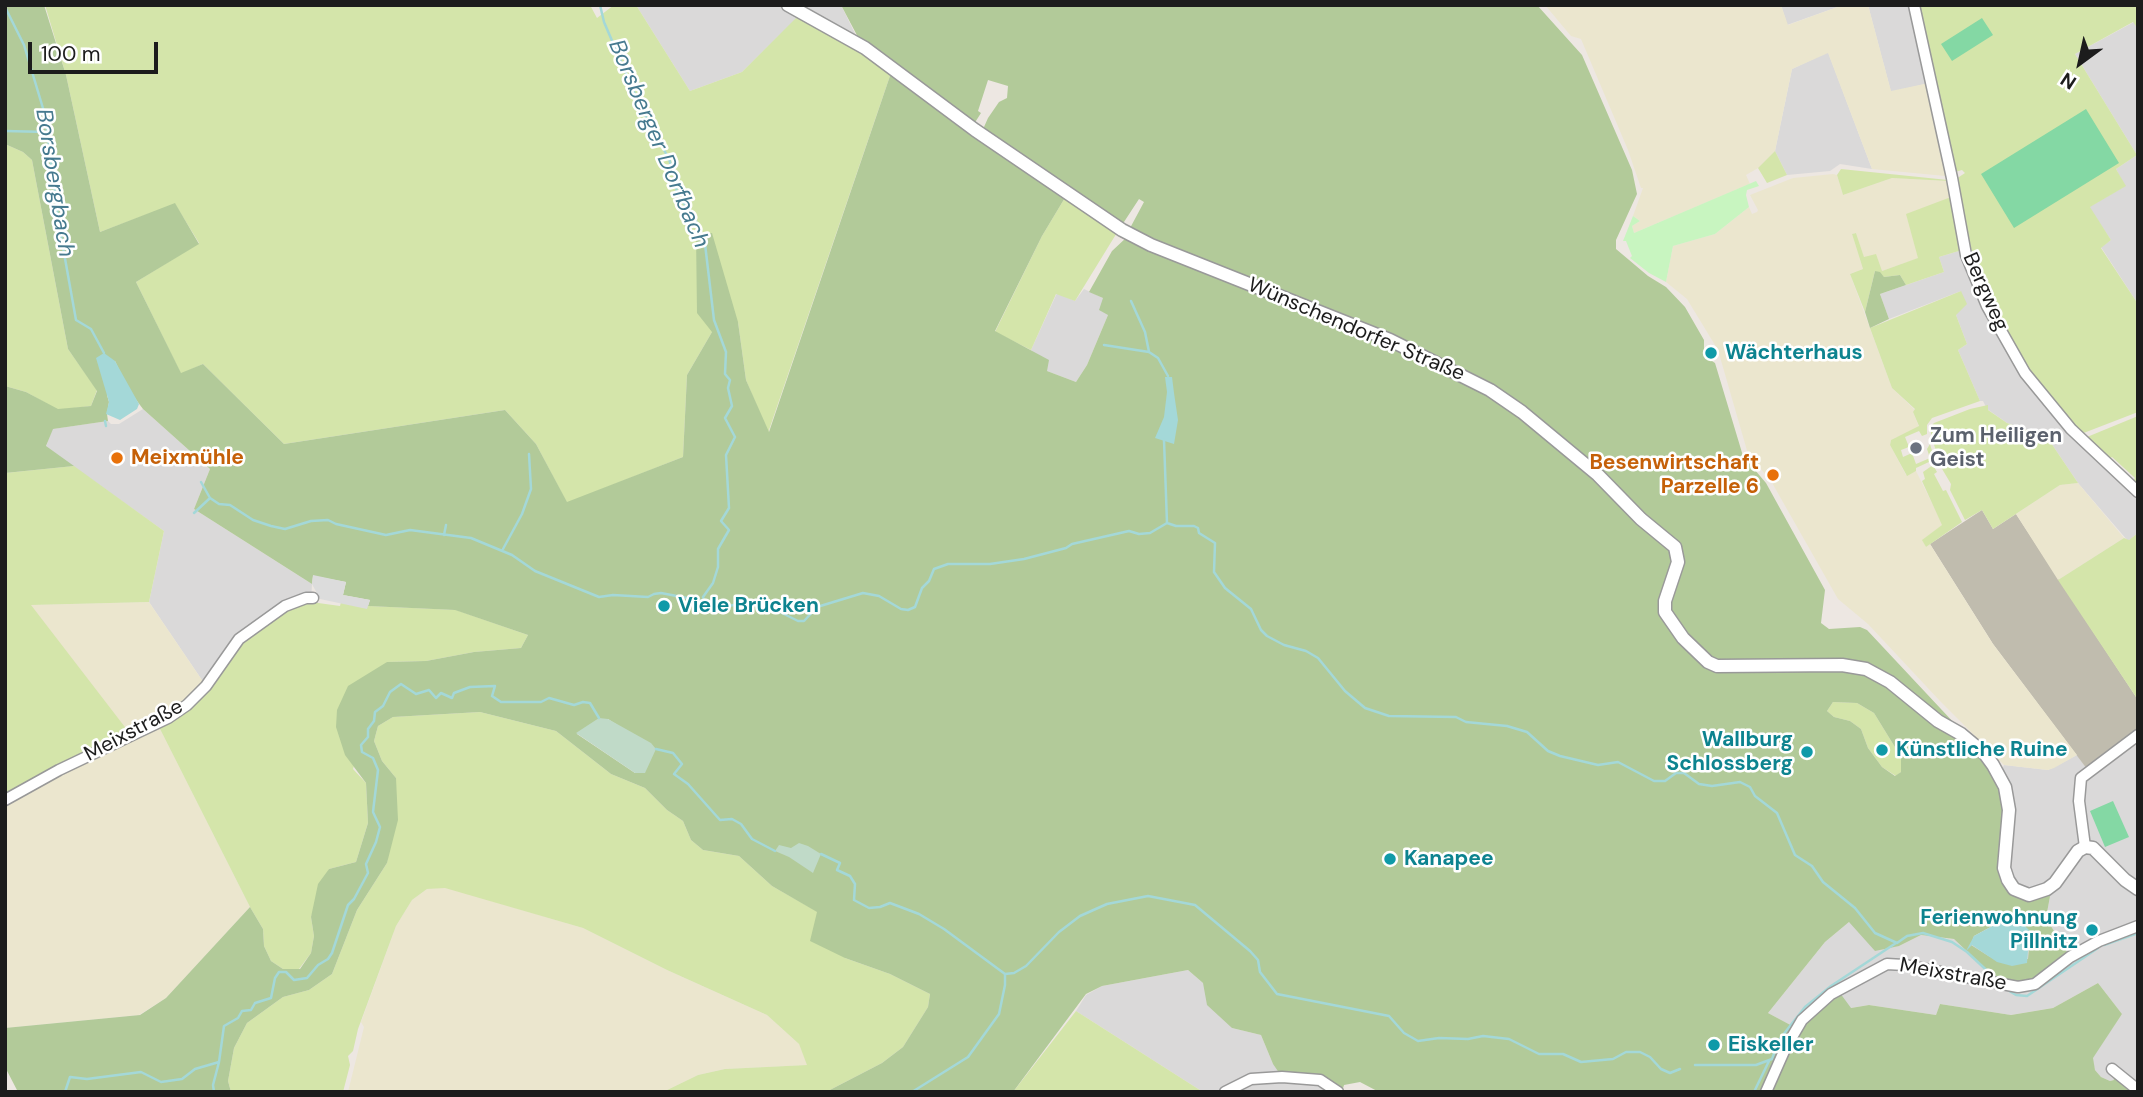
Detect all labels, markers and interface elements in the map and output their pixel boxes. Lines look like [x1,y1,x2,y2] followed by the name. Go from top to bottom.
[32,28,161,72] scale bar
[2045,28,2115,98] north arrow
[602,36,714,252] water label: Borsberger Dorfbach
[41,40,101,68] text: 100 m
[2056,67,2081,95] text: N
[29,107,79,259] water label: Borsbergbach
[1957,249,2013,335] street label: Bergweg
[1244,273,1468,387] street label: Wünschendorfer Straße
[1725,340,1863,366] place label: Wächterhaus
[1703,345,1719,361] marker: Wächterhaus
[1930,423,2062,473] place label: Zum Heiligen Geist
[1908,440,1924,456] marker: Zum Heiligen Geist
[131,445,244,471] place label: Meixmühle
[109,450,125,466] marker: Meixmühle
[1589,450,1759,500] place label: Besenwirtschaft Parzelle 6
[1765,467,1781,483] marker: Besenwirtschaft Parzelle 6
[678,593,819,619] place label: Viele Brücken
[656,598,672,614] marker: Viele Brücken
[80,695,188,767] street label: Meixstraße
[1667,727,1793,777] place label: Wallburg Schlossberg
[1896,737,2068,763] place label: Künstliche Ruine
[1874,742,1890,758] marker: Künstliche Ruine
[1799,744,1815,760] marker: Wallburg Schlossberg
[1404,846,1494,872] place label: Kanapee
[1382,851,1398,867] marker: Kanapee
[1920,905,2078,955] place label: Ferienwohnung Pillnitz
[2084,922,2100,938] marker: Ferienwohnung Pillnitz
[1898,953,2008,997] street label: Meixstraße
[1728,1032,1814,1058] place label: Eiskeller
[1706,1037,1722,1053] marker: Eiskeller

